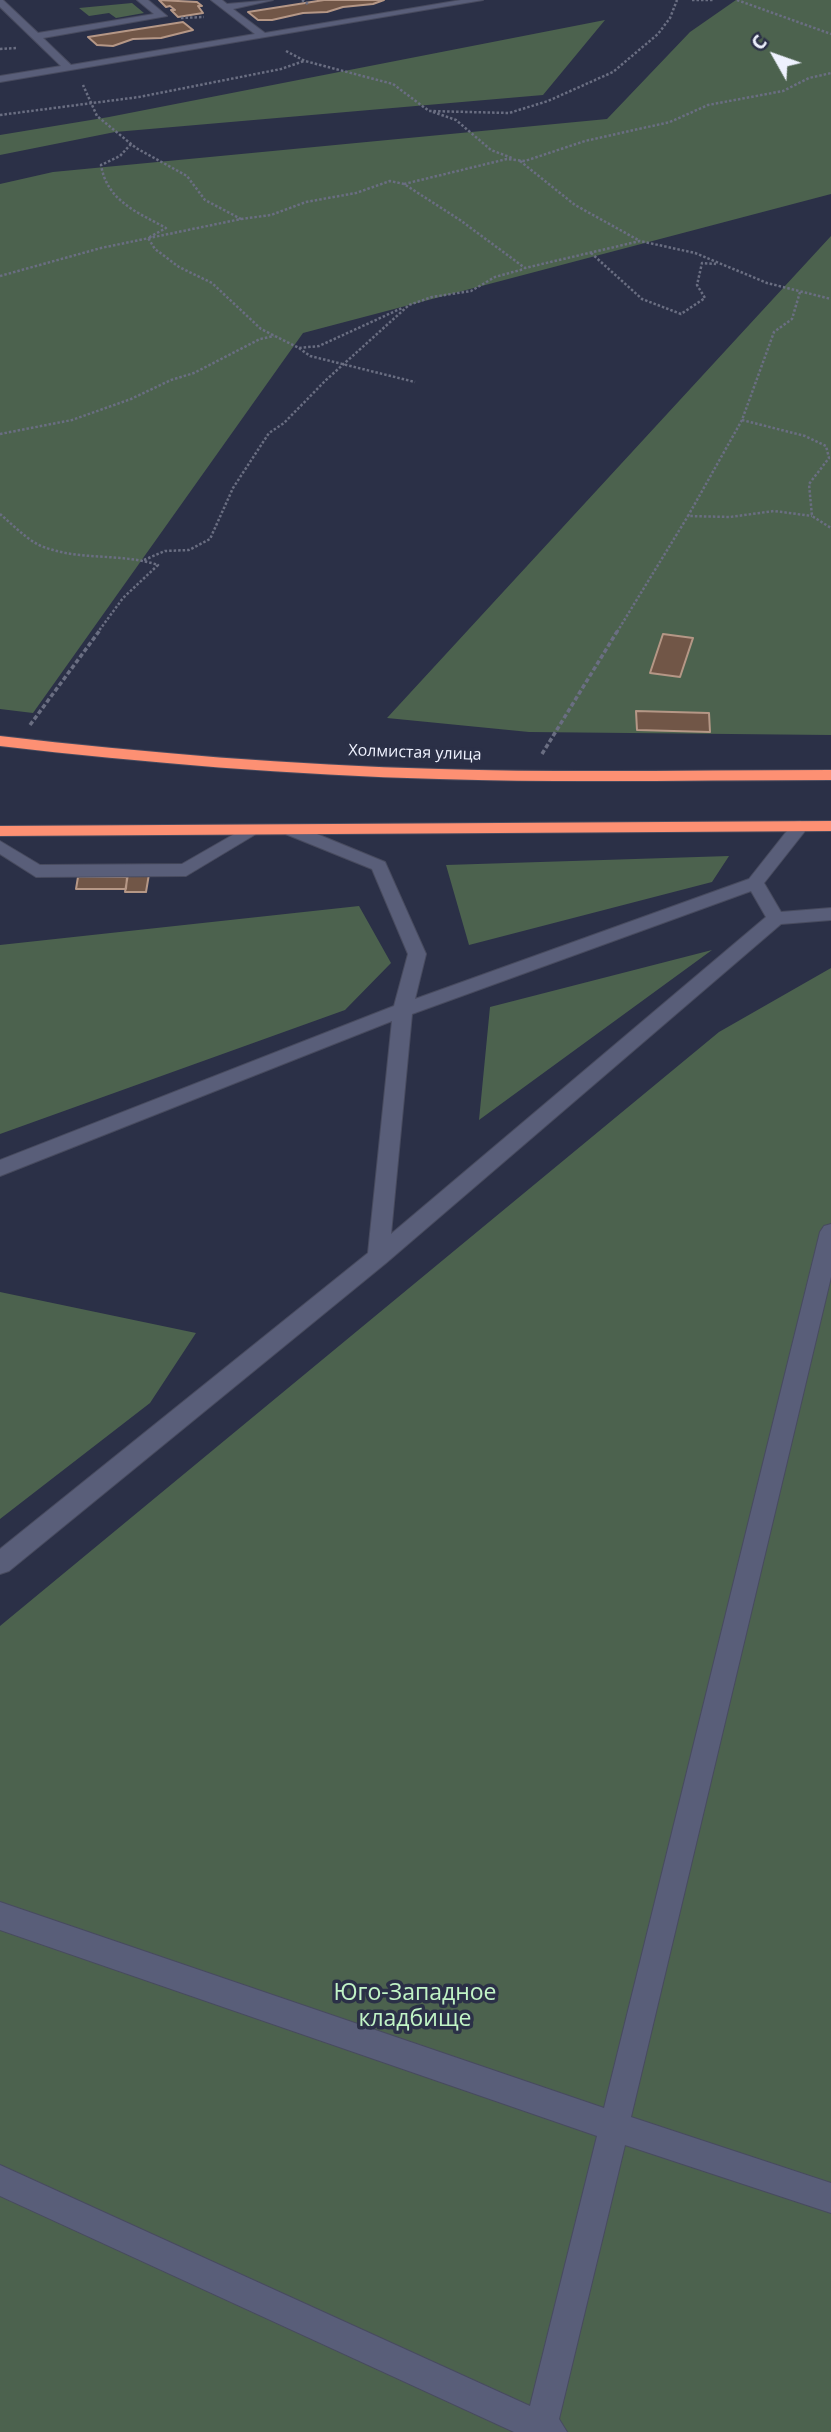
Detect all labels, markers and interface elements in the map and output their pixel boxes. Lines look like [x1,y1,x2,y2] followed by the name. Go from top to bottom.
[740,21,810,91] north arrow
[745,30,773,56] text: С
[348,741,482,765] street label: Холмистая улица
[333,1979,497,2033] park label: Юго-Западное кладбище

